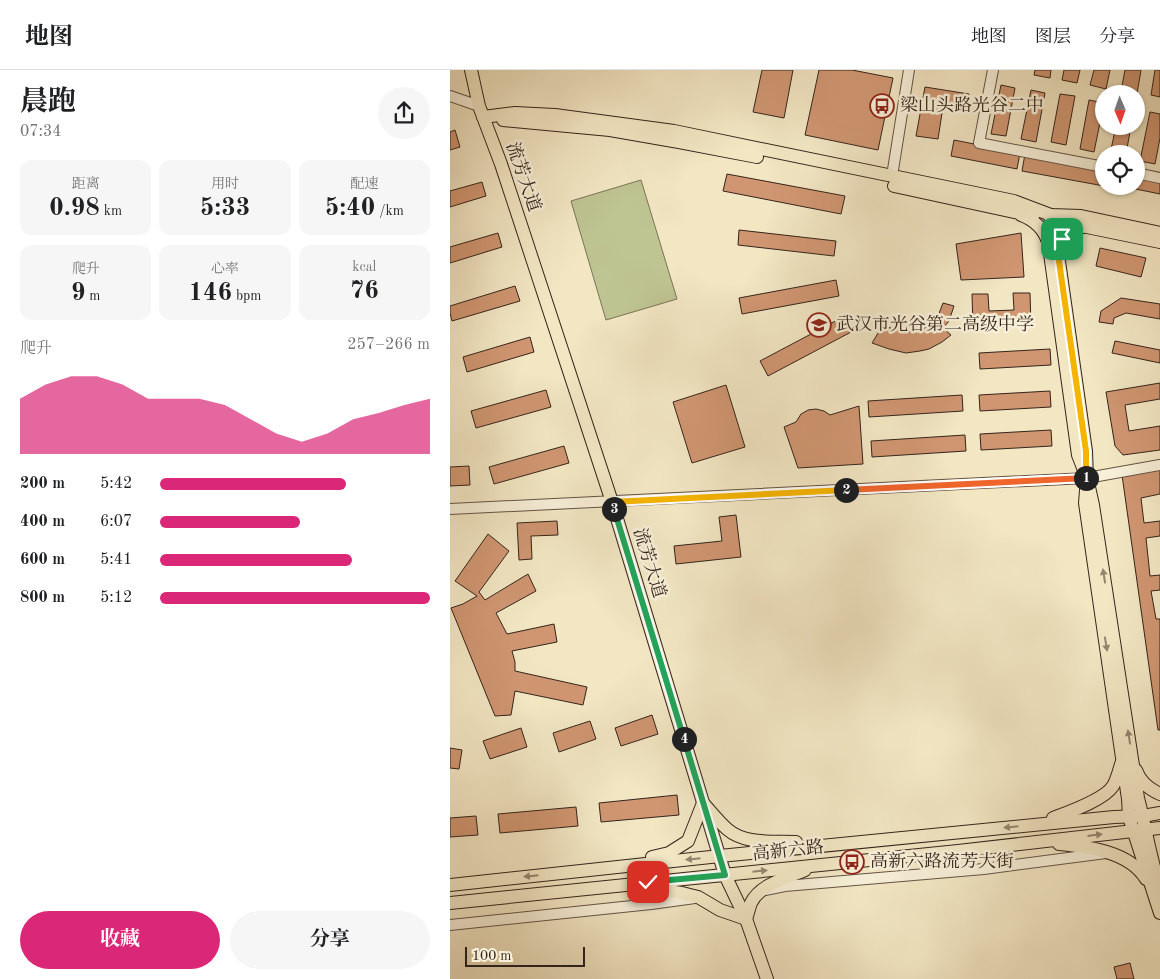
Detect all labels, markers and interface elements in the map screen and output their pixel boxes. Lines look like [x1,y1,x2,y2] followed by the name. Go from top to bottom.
[25,26,73,50] text: 地图
[971,28,1007,46] text: 地图
[1035,28,1071,46] text: 图层
[1099,28,1135,46] text: 分享
[1095,85,1145,135] north arrow
[1095,85,1145,195] map controls
[378,87,430,139] button: share
[20,89,76,117] text: 晨跑
[869,93,895,119] bus stop icon: 梁山头路光谷二中
[900,95,1044,115] place label: 梁山头路光谷二中
[20,124,62,140] text: 07:34
[503,139,545,214] street label: 流芳大道
[1095,145,1145,195] button: locate
[72,177,100,191] text: 距离
[211,177,239,191] text: 用时
[350,177,378,191] text: 配速
[49,196,100,221] text: 0.98
[200,196,250,221] text: 5:33
[325,196,375,221] text: 5:40
[100,204,122,218] text: km
[375,204,404,218] text: /km
[1041,218,1083,260] pin
[1048,225,1076,253] icon: arrive
[352,260,376,274] text: kcal
[72,262,100,276] text: 爬升
[211,262,239,276] text: 心率
[350,279,379,304] text: 76
[71,281,85,306] text: 9
[189,281,232,306] text: 146
[85,289,100,303] text: m
[232,289,261,303] text: bpm
[806,312,832,338] school or university icon: 武汉市光谷第二高级中学
[836,314,1034,334] place label: 武汉市光谷第二高级中学
[347,337,430,353] text: 257–266 m
[20,341,52,357] text: 爬升
[1074,466,1098,490] pin: 1
[1082,471,1091,485] text: 1
[20,476,65,492] text: 200 m
[100,476,132,492] text: 5:42
[834,478,858,502] pin: 2
[842,483,851,497] text: 2
[602,496,626,522] pin: 3
[610,502,619,516] text: 3
[20,514,65,530] text: 400 m
[100,514,132,530] text: 6:07
[630,525,670,600] street label: 流芳大道
[20,552,65,568] text: 600 m
[100,552,132,568] text: 5:41
[1100,568,1108,584] one-way arrow
[20,590,65,606] text: 800 m
[100,590,132,606] text: 5:12
[1103,636,1111,652] one-way arrow
[672,726,696,752] pin: 4
[1125,729,1133,745] one-way arrow
[680,732,689,746] text: 4
[1003,823,1019,831] one-way arrow
[1087,831,1103,839] one-way arrow
[751,836,825,864] street label: 高新六路
[839,849,865,875] bus stop icon: 高新六路流芳大街
[870,851,1014,871] place label: 高新六路流芳大街
[684,855,700,863] one-way arrow
[627,861,669,903] pin
[752,867,768,875] one-way arrow
[634,868,662,896] icon: check
[523,872,539,880] one-way arrow
[20,911,220,969] button: 收藏
[230,911,430,969] button: 分享
[465,944,585,967] scale bar
[472,949,511,963] text: 100 m

